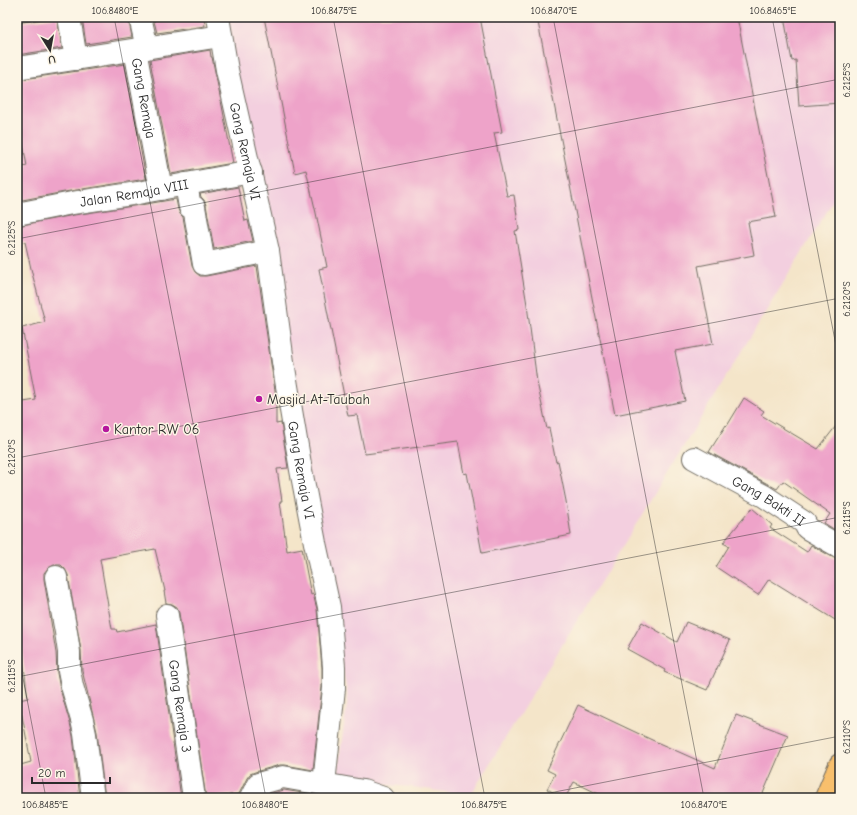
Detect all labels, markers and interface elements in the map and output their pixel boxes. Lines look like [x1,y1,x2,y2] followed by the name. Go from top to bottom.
[92,5,138,17] text: 106.8480°E
[311,5,357,17] text: 106.8475°E
[531,5,577,17] text: 106.8470°E
[750,5,796,17] text: 106.8465°E
[30,30,70,70] north arrow
[47,52,57,66] text: U
[128,57,159,140] street label: Gang Remaja
[841,62,853,97] text: 6.2125°S
[226,101,264,202] street label: Gang Remaja VI
[79,176,190,211] street label: Jalan Remaja VIII
[6,220,18,255] text: 6.2125°S
[841,281,853,317] text: 6.2120°S
[267,391,370,408] place label: Masjid At-Taubah
[254,394,264,404] marker: Masjid At-Taubah
[284,420,318,521] street label: Gang Remaja VI
[114,421,199,438] place label: Kantor RW 06
[101,424,111,434] marker: Kantor RW 06
[6,439,18,475] text: 6.2120°S
[729,472,808,530] street label: Gang Bakti II
[841,501,853,535] text: 6.2115°S
[6,659,18,693] text: 6.2115°S
[165,659,195,754] street label: Gang Remaja 3
[841,719,853,754] text: 6.2110°S
[32,759,110,785] scale bar
[38,766,66,780] text: 20 m
[22,799,68,811] text: 106.8485°E
[242,799,288,811] text: 106.8480°E
[461,799,507,811] text: 106.8475°E
[681,799,727,811] text: 106.8470°E

